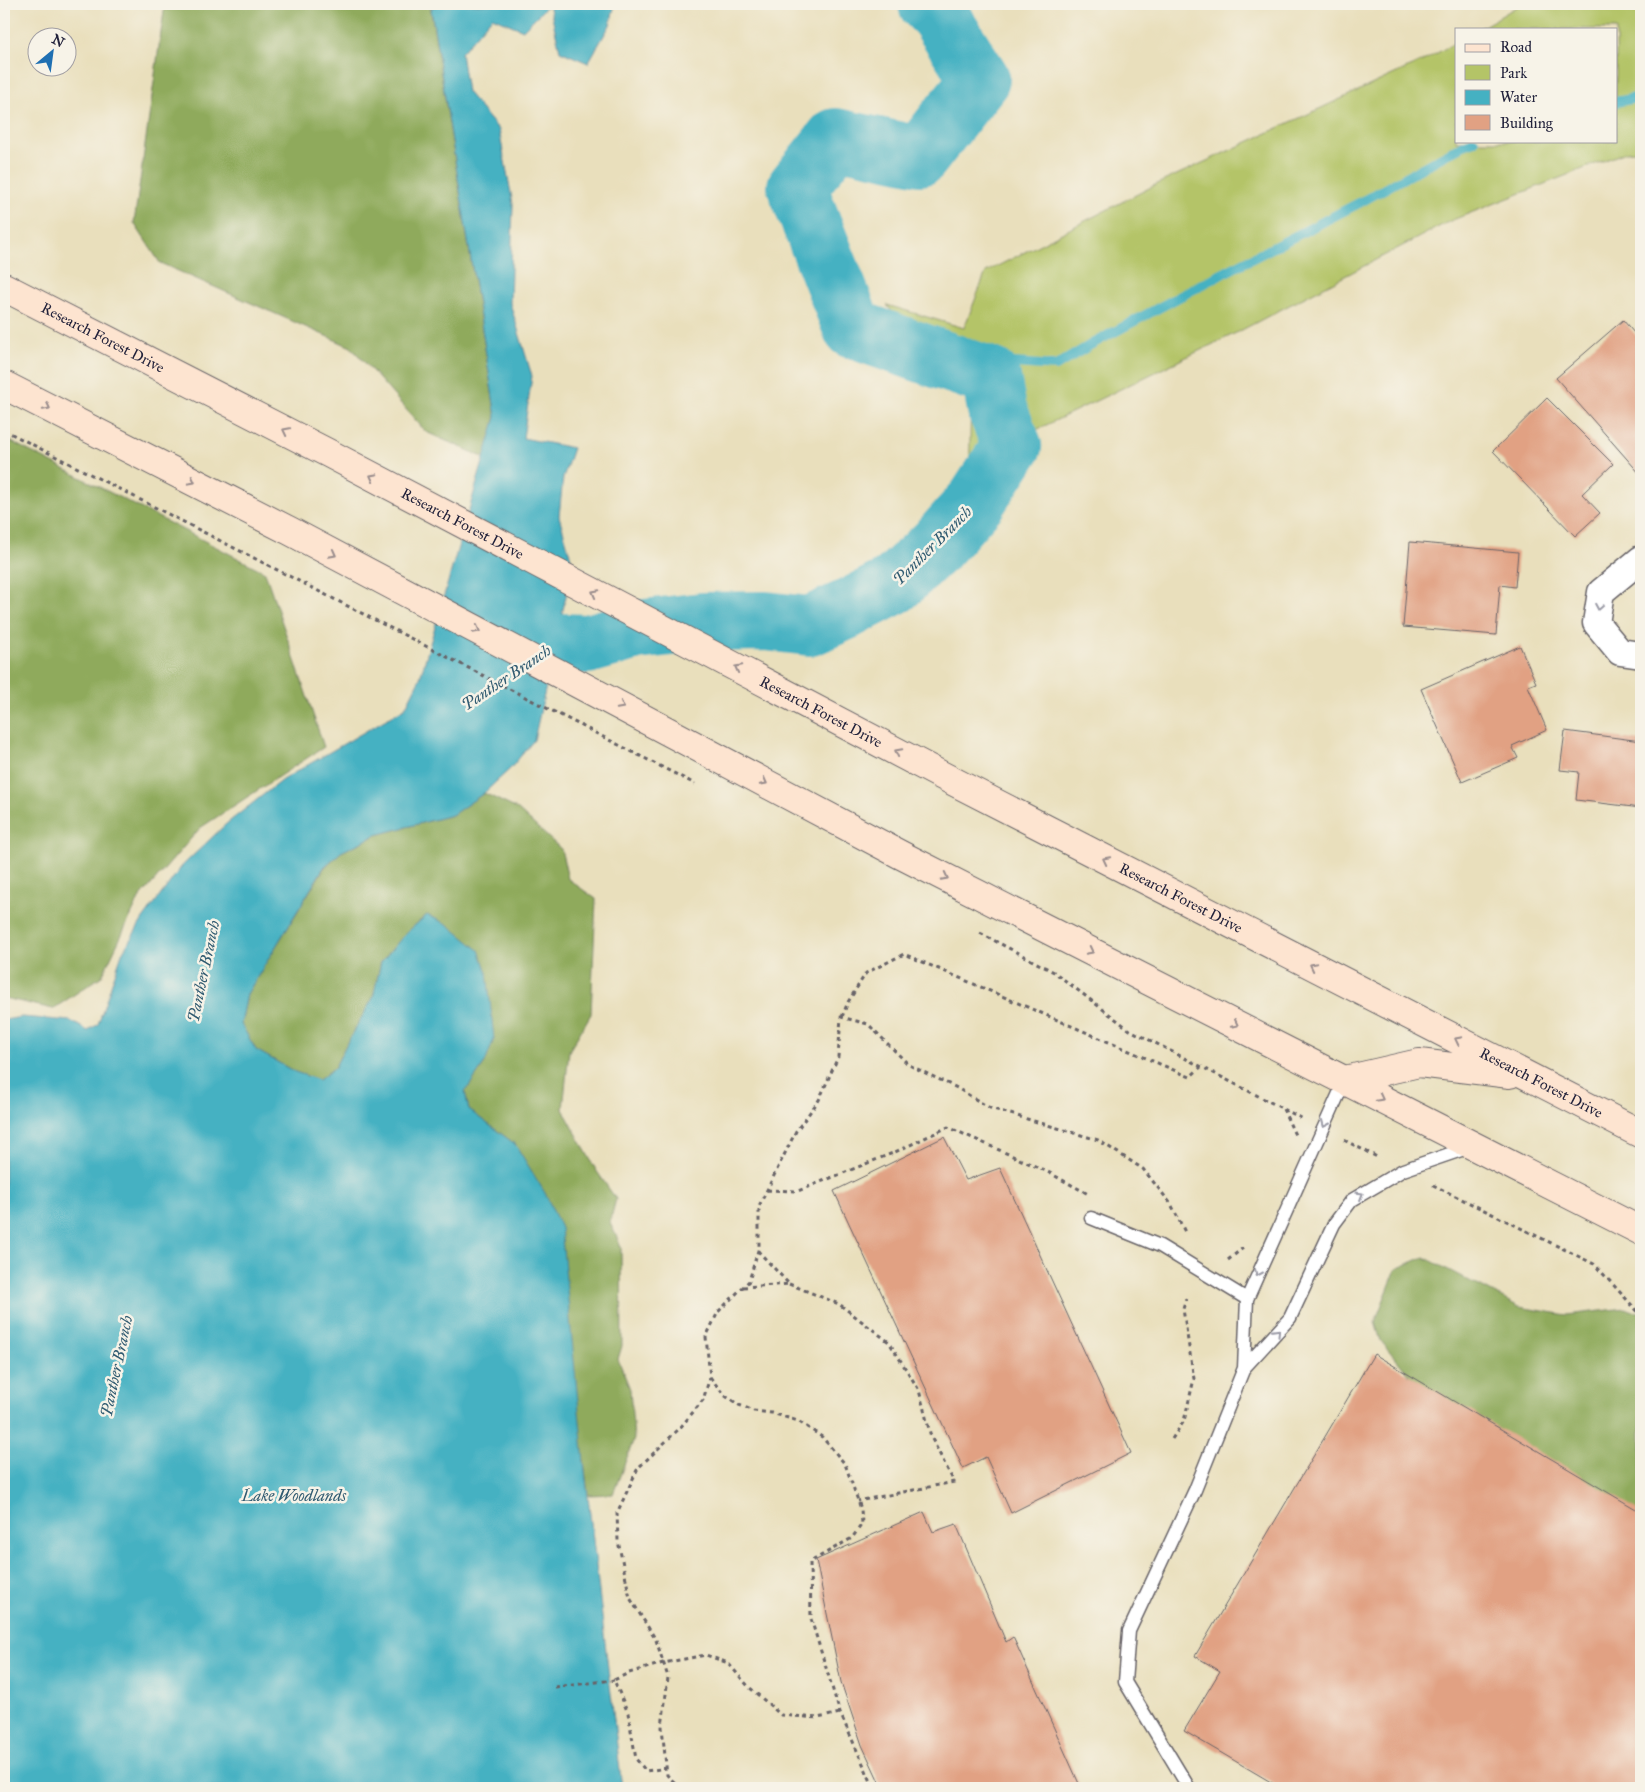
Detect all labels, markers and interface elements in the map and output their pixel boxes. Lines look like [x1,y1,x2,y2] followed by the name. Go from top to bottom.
[28,28,78,78] north arrow
[1455,28,1618,142] legend
[49,31,67,51] text: N
[1500,38,1532,56] text: Road
[1500,64,1527,82] text: Park
[1500,88,1537,106] text: Water
[1500,114,1554,132] text: Building
[38,299,167,377] street label: Research Forest Drive
[42,401,51,411] one-way arrow
[282,427,291,437] one-way arrow
[370,473,379,483] one-way arrow
[187,475,196,485] one-way arrow
[398,484,527,563] street label: Research Forest Drive
[889,502,976,589] water label: Panther Branch
[328,548,337,558] one-way arrow
[591,589,600,599] one-way arrow
[1594,602,1604,611] one-way arrow
[472,624,481,634] one-way arrow
[458,641,555,714] water label: Panther Branch
[735,665,744,675] one-way arrow
[757,672,885,752] street label: Research Forest Drive
[615,700,624,710] one-way arrow
[894,748,903,758] one-way arrow
[759,776,768,786] one-way arrow
[1102,856,1111,866] one-way arrow
[1116,859,1245,937] street label: Research Forest Drive
[940,871,949,881] one-way arrow
[183,918,224,1024] water label: Panther Branch
[1085,944,1094,955] one-way arrow
[1309,962,1318,972] one-way arrow
[1230,1018,1239,1028] one-way arrow
[1454,1036,1463,1046] one-way arrow
[1477,1044,1606,1122] street label: Research Forest Drive
[1374,1092,1383,1102] one-way arrow
[1320,1119,1331,1128] one-way arrow
[1354,1192,1363,1202] one-way arrow
[1254,1268,1265,1277] one-way arrow
[96,1313,137,1419] water label: Panther Branch
[1271,1329,1280,1338] one-way arrow
[241,1486,347,1505] water label: Lake Woodlands

